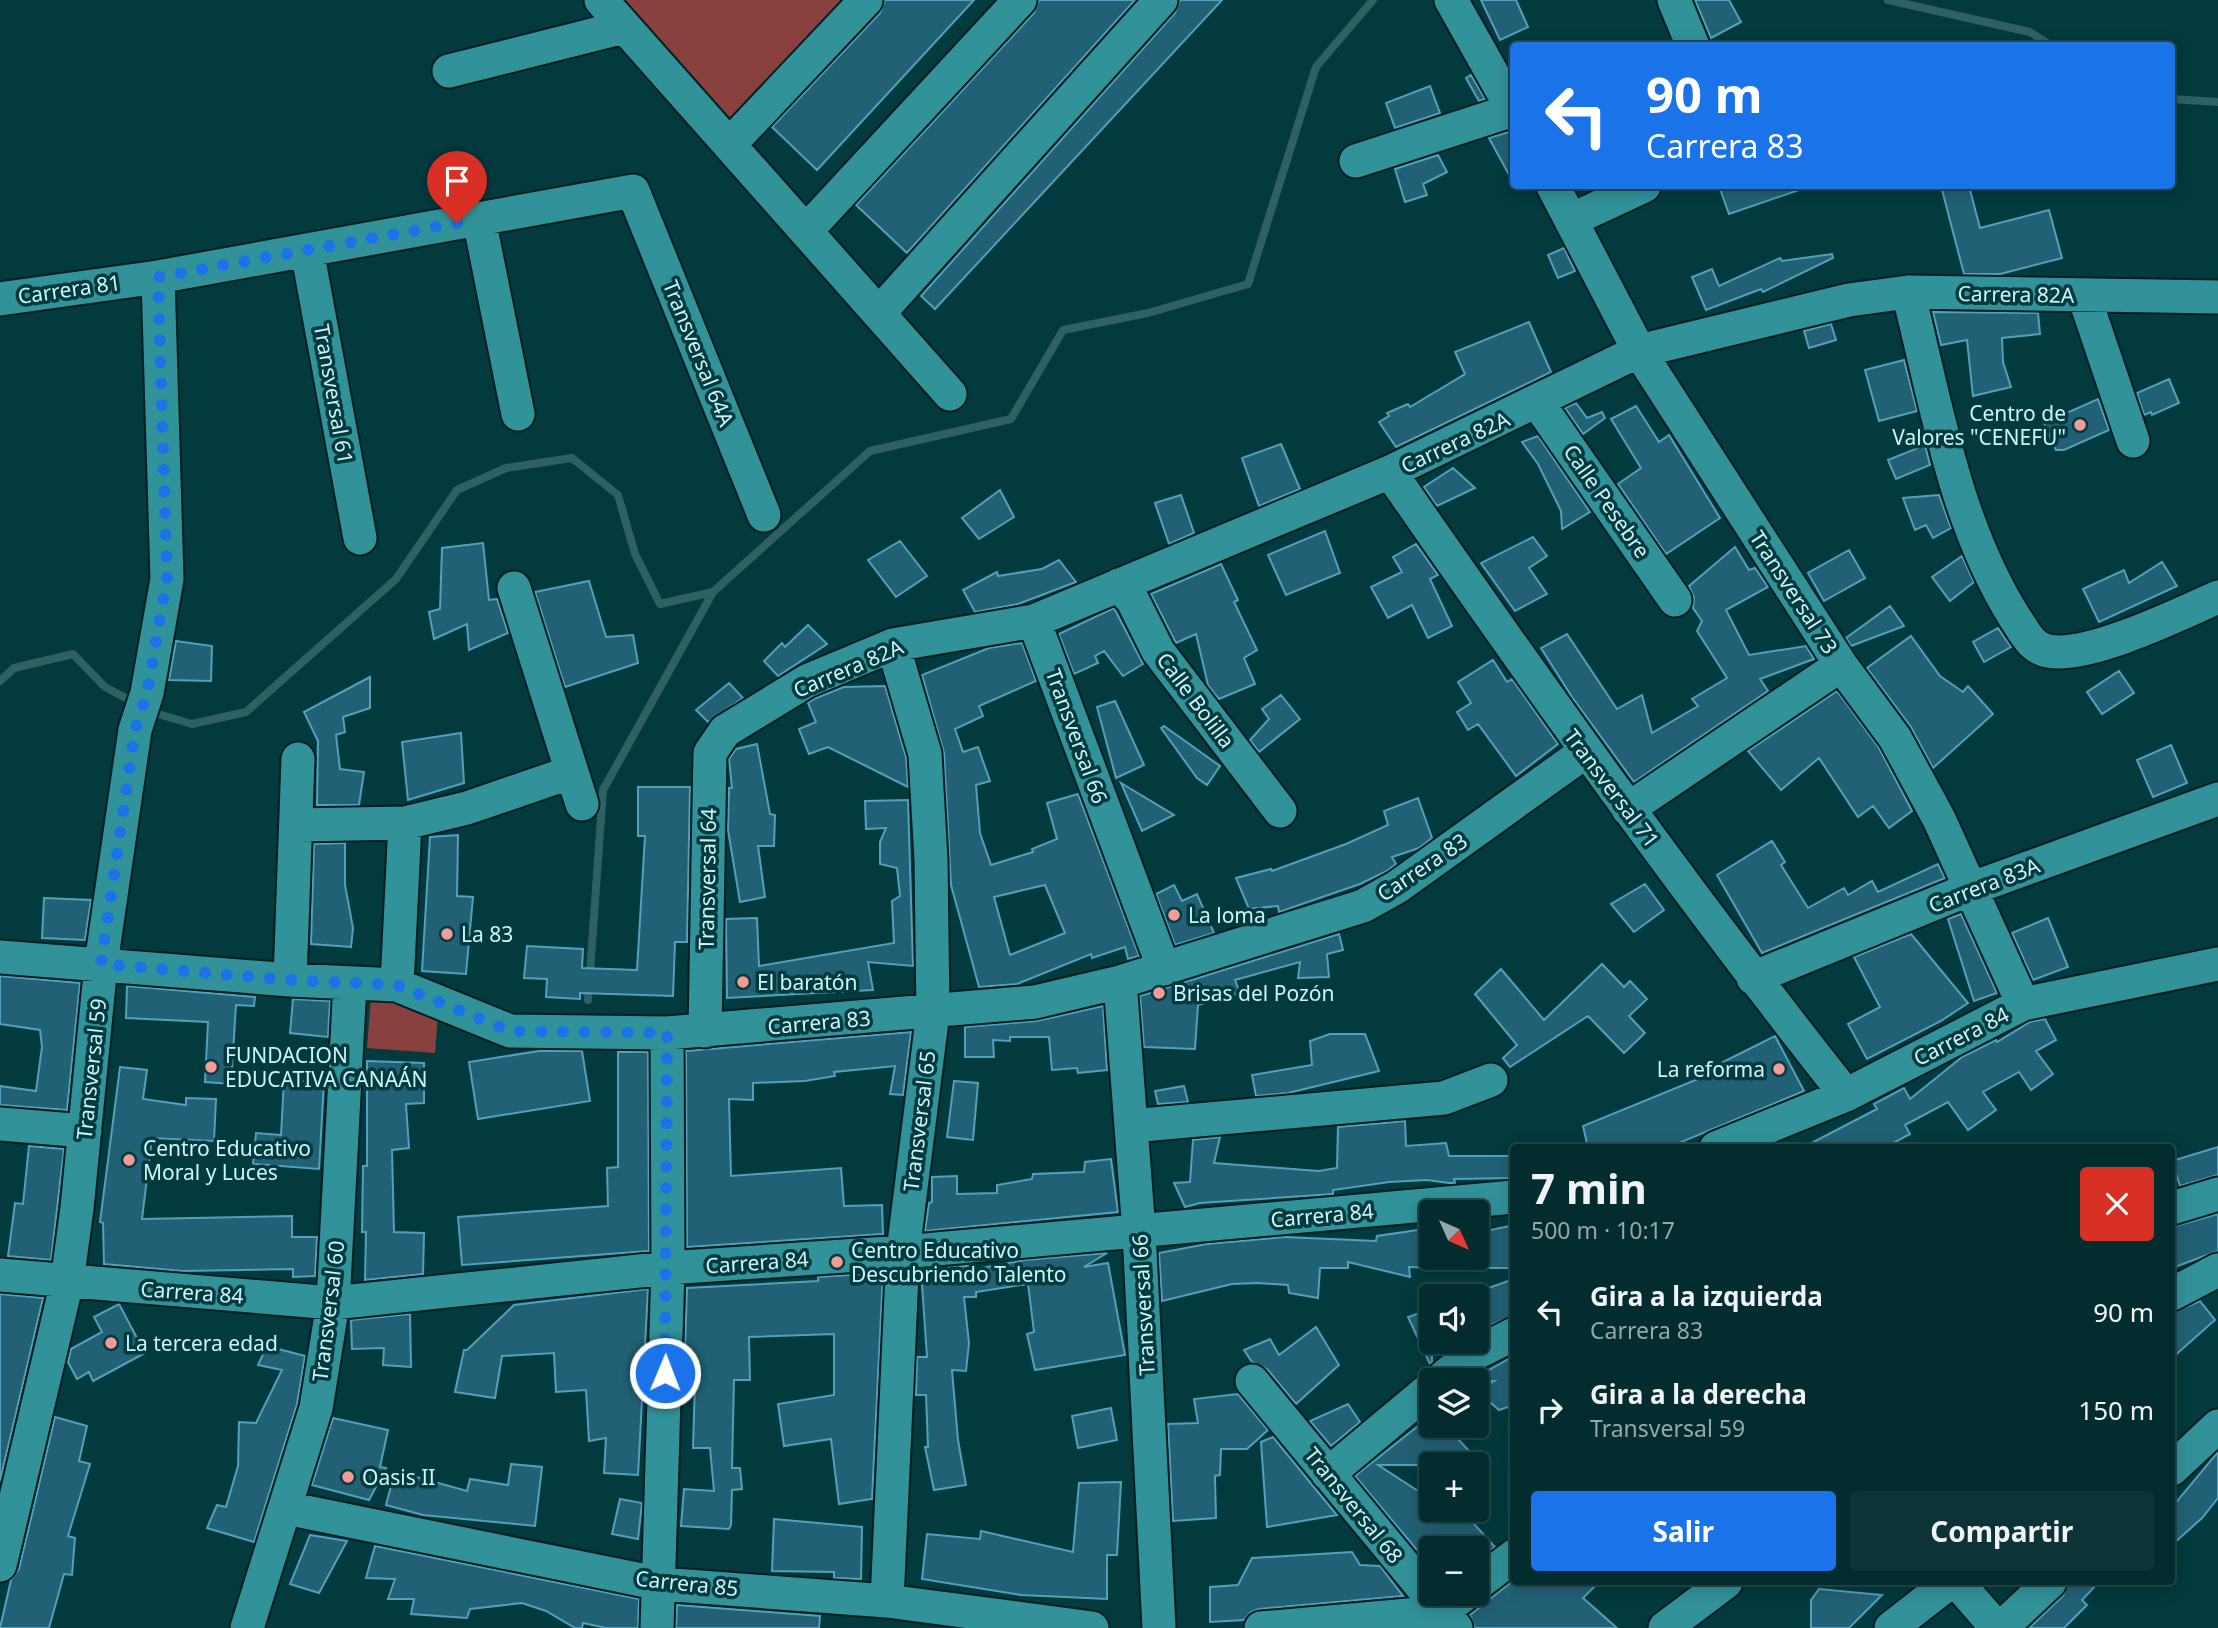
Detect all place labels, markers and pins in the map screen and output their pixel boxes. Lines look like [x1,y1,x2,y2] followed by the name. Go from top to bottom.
[427,151,487,223] pin
[1892,399,2066,451] place label: Centro de Valores "CENEFU"
[2072,417,2088,433] marker: Centro de Valores "CENEFU"
[1188,901,1266,929] place label: La loma
[1166,907,1182,923] marker: La loma
[461,920,513,948] place label: La 83
[439,926,455,942] marker: La 83
[757,968,858,996] place label: El baratón
[735,974,751,990] marker: El baratón
[1173,979,1335,1007] place label: Brisas del Pozón
[1151,985,1167,1001] marker: Brisas del Pozón
[225,1041,427,1093] place label: FUNDACION EDUCATIVA CANAÁN
[1657,1055,1765,1083] place label: La reforma
[203,1059,219,1075] marker: FUNDACION EDUCATIVA CANAÁN
[1771,1061,1787,1077] marker: La reforma
[143,1134,311,1186] place label: Centro Educativo Moral y Luces
[121,1152,137,1168] marker: Centro Educativo Moral y Luces
[851,1236,1067,1288] place label: Centro Educativo Descubriendo Talento
[829,1254,845,1270] marker: Centro Educativo Descubriendo Talento
[125,1329,278,1357] place label: La tercera edad
[103,1335,119,1351] marker: La tercera edad
[362,1463,435,1491] place label: Oasis II
[340,1469,356,1485] marker: Oasis II

